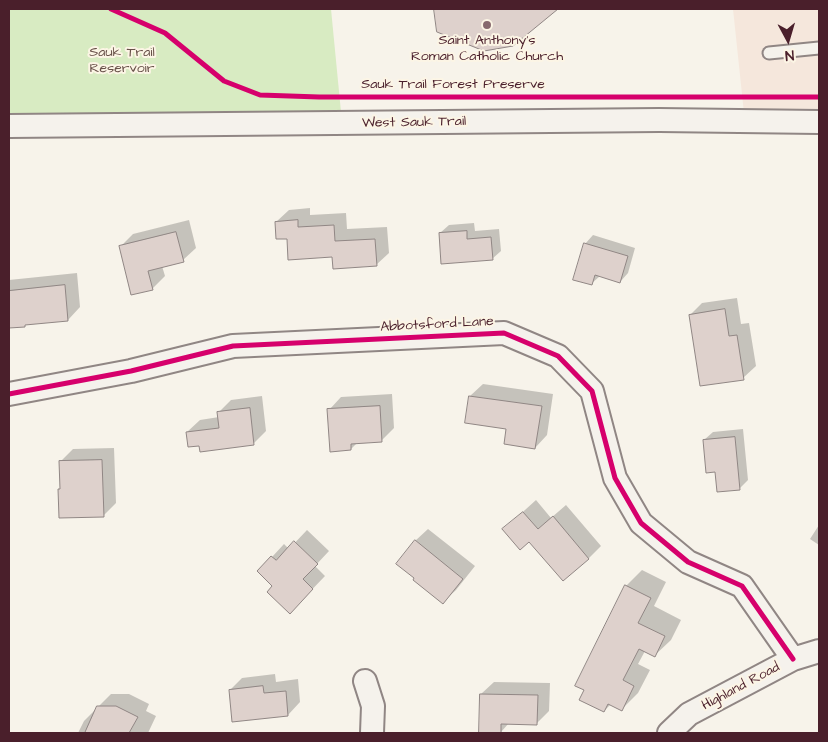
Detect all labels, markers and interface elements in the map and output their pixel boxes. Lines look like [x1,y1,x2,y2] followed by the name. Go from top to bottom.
[763,15,813,65] north arrow
[481,19,493,31] marker: Saint Anthony's Roman Catholic Church
[411,33,563,65] place label: Saint Anthony's Roman Catholic Church
[89,45,155,78] park label: Sauk Trail Reservoir
[784,45,795,65] text: N
[361,77,545,93] street label: Sauk Trail Forest Preserve
[362,114,466,132] street label: West Sauk Trail
[380,314,494,336] street label: Abbotsford Lane
[699,659,783,715] street label: Highland Road

